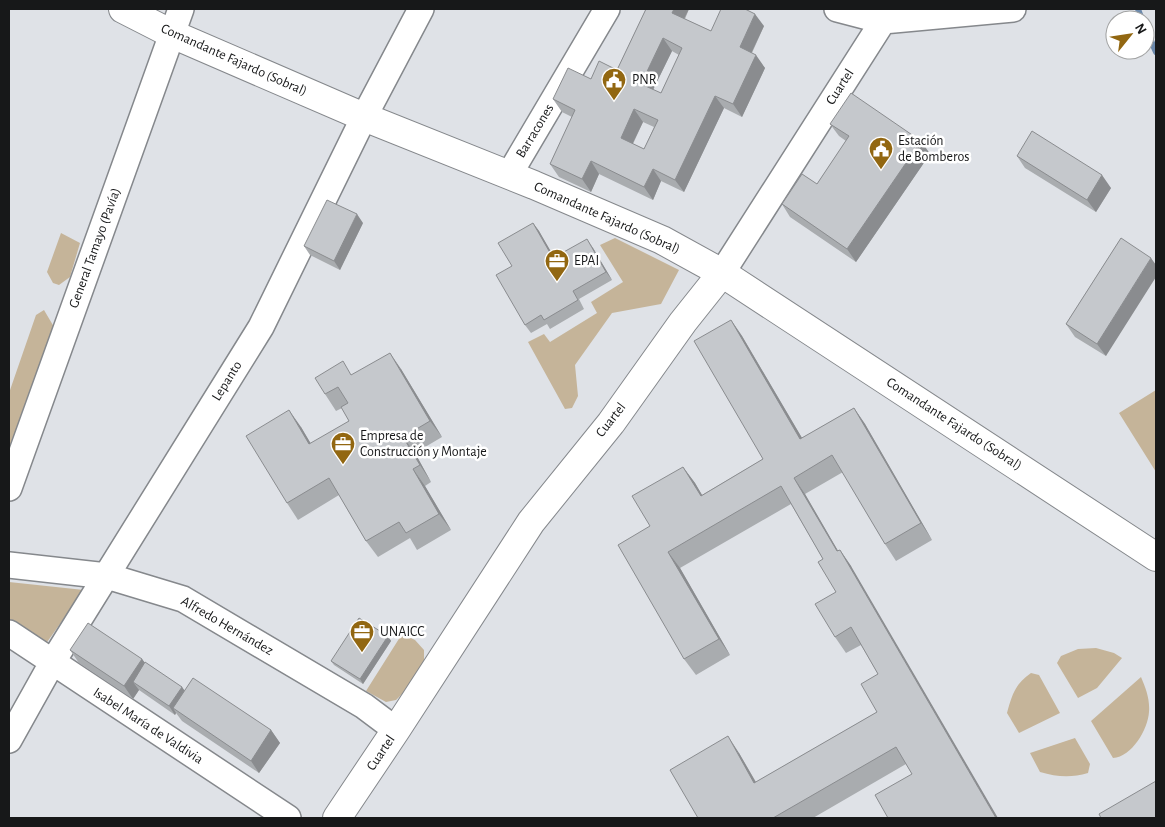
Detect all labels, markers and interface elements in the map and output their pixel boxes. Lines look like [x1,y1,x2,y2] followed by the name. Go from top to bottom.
[1105,10,1155,60] north arrow
[159,21,309,99] street label: Comandante Fajardo (Sobral)
[1132,21,1149,37] text: N
[601,67,627,101] public building icon: PNR
[823,67,857,107] street label: Cuartel
[632,73,657,87] place label: PNR
[514,102,556,160] street label: Barracones
[898,134,970,164] place label: Estación de Bomberos
[868,136,894,170] public building icon: Estación de Bomberos
[532,179,682,257] street label: Comandante Fajardo (Sobral)
[67,186,123,310] street label: General Tamayo (Pavía)
[544,248,570,282] office icon: EPAI
[574,254,599,268] place label: EPAI
[209,359,245,403] street label: Lepanto
[884,375,1024,473] street label: Comandante Fajardo (Sobral)
[593,400,629,440] street label: Cuartel
[360,429,487,459] place label: Empresa de Construcción y Montaje
[330,431,356,465] office icon: Empresa de Construcción y Montaje
[179,594,276,658] street label: Alfredo Hernández
[349,619,375,653] office icon: UNAICC
[380,625,424,639] place label: UNAICC
[91,685,206,767] street label: Isabel María de Valdivia
[364,733,398,773] street label: Cuartel

